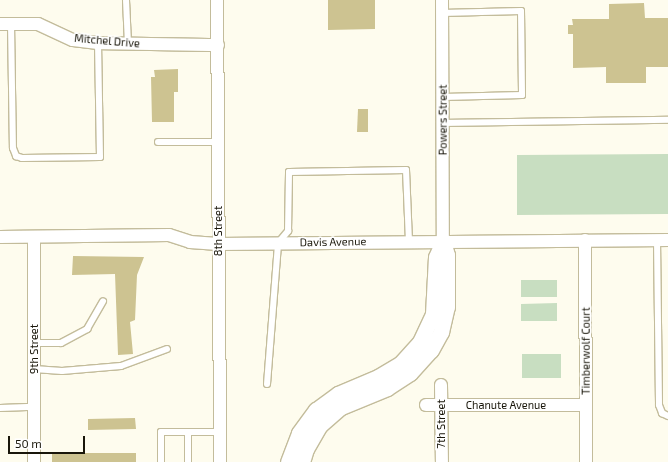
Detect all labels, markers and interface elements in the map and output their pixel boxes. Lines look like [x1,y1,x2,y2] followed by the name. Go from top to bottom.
[74,32,140,50] street label: Mitchel Drive
[436,85,450,155] street label: Powers Street
[211,206,225,256] street label: 8th Street
[299,235,367,249] street label: Davis Avenue
[579,307,593,395] street label: Timberwolf Court
[27,324,41,374] street label: 9th Street
[466,398,546,412] street label: Chanute Avenue
[434,399,448,449] street label: 7th Street
[10,428,87,454] scale bar
[15,436,42,450] text: 50 m

